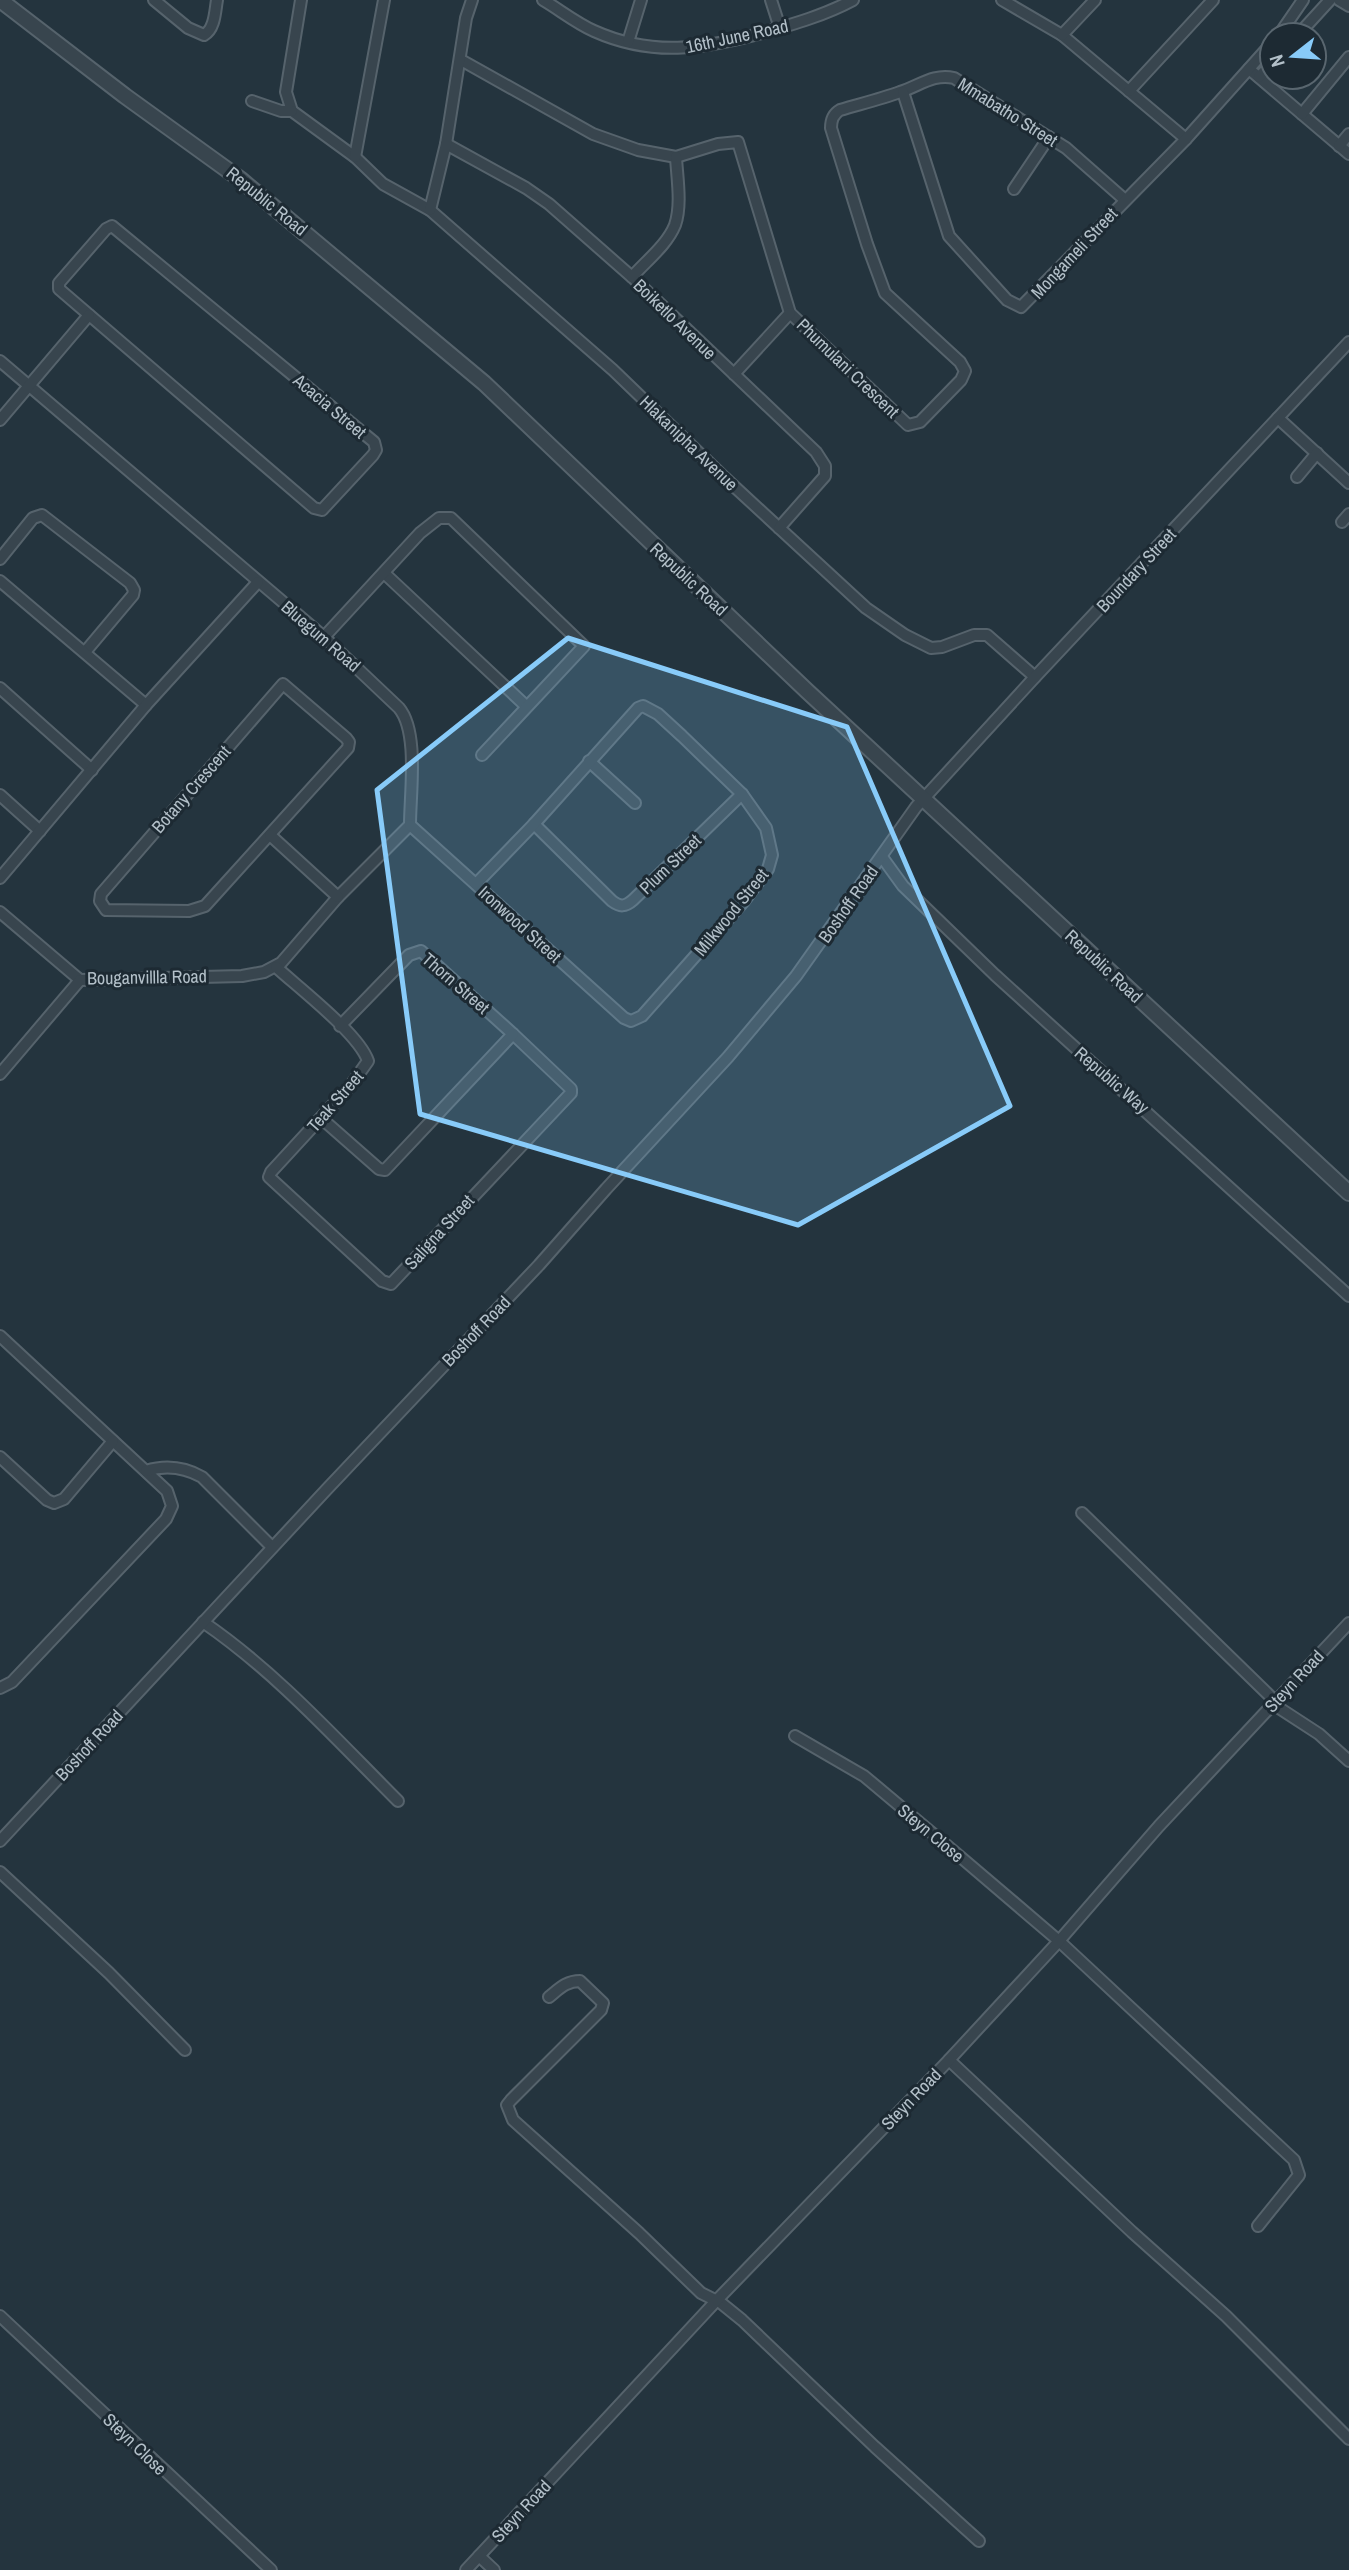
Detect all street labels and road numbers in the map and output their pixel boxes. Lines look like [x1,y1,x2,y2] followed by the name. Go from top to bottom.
[683,13,791,59] street label: 16th June Road
[953,71,1063,153] street label: Mmabatho Street
[221,161,313,241] street label: Republic Road
[1025,202,1123,304] street label: Mongameli Street
[628,273,722,365] street label: Boiketlo Avenue
[791,313,905,423] street label: Phumulani Crescent
[287,367,372,444] street label: Acacia Street
[634,390,744,496] street label: Hlakanipha Avenue
[1090,522,1182,618] street label: Boundary Street
[645,537,733,621] street label: Republic Road
[276,595,366,677] street label: Bluegum Road
[146,740,236,838] street label: Botany Crescent
[634,828,706,900] street label: Plum Street
[812,860,884,948] street label: Boshoff Road
[688,863,774,961] street label: Milkwood Street
[473,880,567,968] street label: Ironwood Street
[1060,924,1148,1008] street label: Republic Road
[417,947,495,1019] street label: Thorn Street
[87,963,207,991] street label: Bouganvillla Road
[1069,1041,1155,1120] street label: Republic Way
[301,1065,369,1137] street label: Teak Street
[398,1189,480,1275] street label: Saligna Street
[436,1290,516,1372] street label: Boshoff Road
[1259,1644,1329,1718] street label: Steyn Road
[49,1704,129,1786] street label: Boshoff Road
[892,1798,970,1868] street label: Steyn Close
[875,2063,947,2135] street label: Steyn Road
[98,2407,172,2481] street label: Steyn Close
[486,2474,556,2548] street label: Steyn Road

